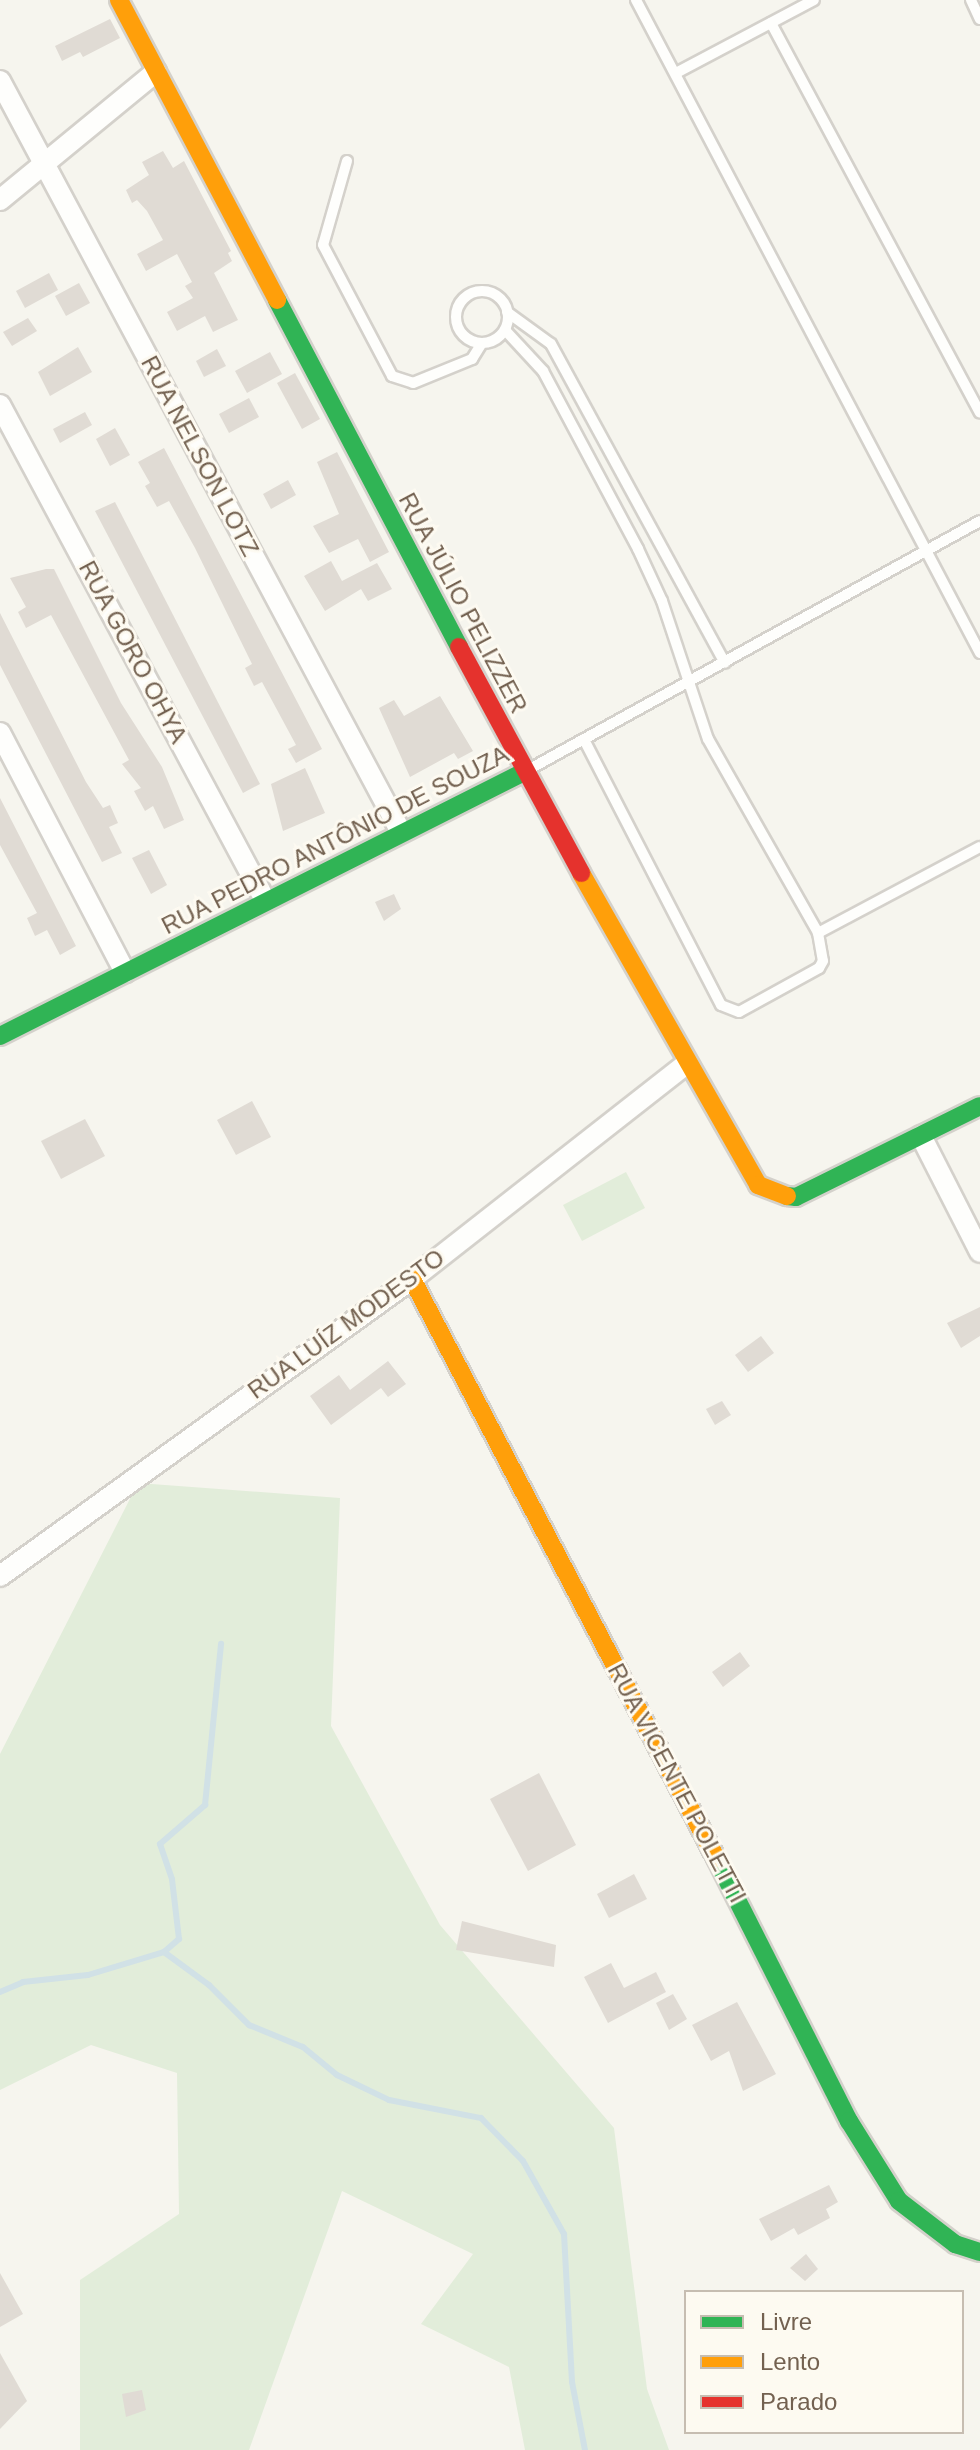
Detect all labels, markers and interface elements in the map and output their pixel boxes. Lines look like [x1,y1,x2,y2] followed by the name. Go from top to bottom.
[135,350,265,562] street label: RUA NELSON LOTZ
[392,487,534,719] street label: RUA JÚLIO PELIZZER
[72,555,194,749] street label: RUA GORO OHYA
[156,739,514,941] street label: RUA PEDRO ANTÔNIO DE SOUZA
[242,1243,450,1405] street label: RUA LUÍZ MODESTO
[601,1658,753,1908] street label: RUA VICENTE POLETTI
[684,2290,964,2434] legend
[760,2308,812,2335] text: Livre
[760,2348,820,2375] text: Lento
[760,2388,837,2415] text: Parado

